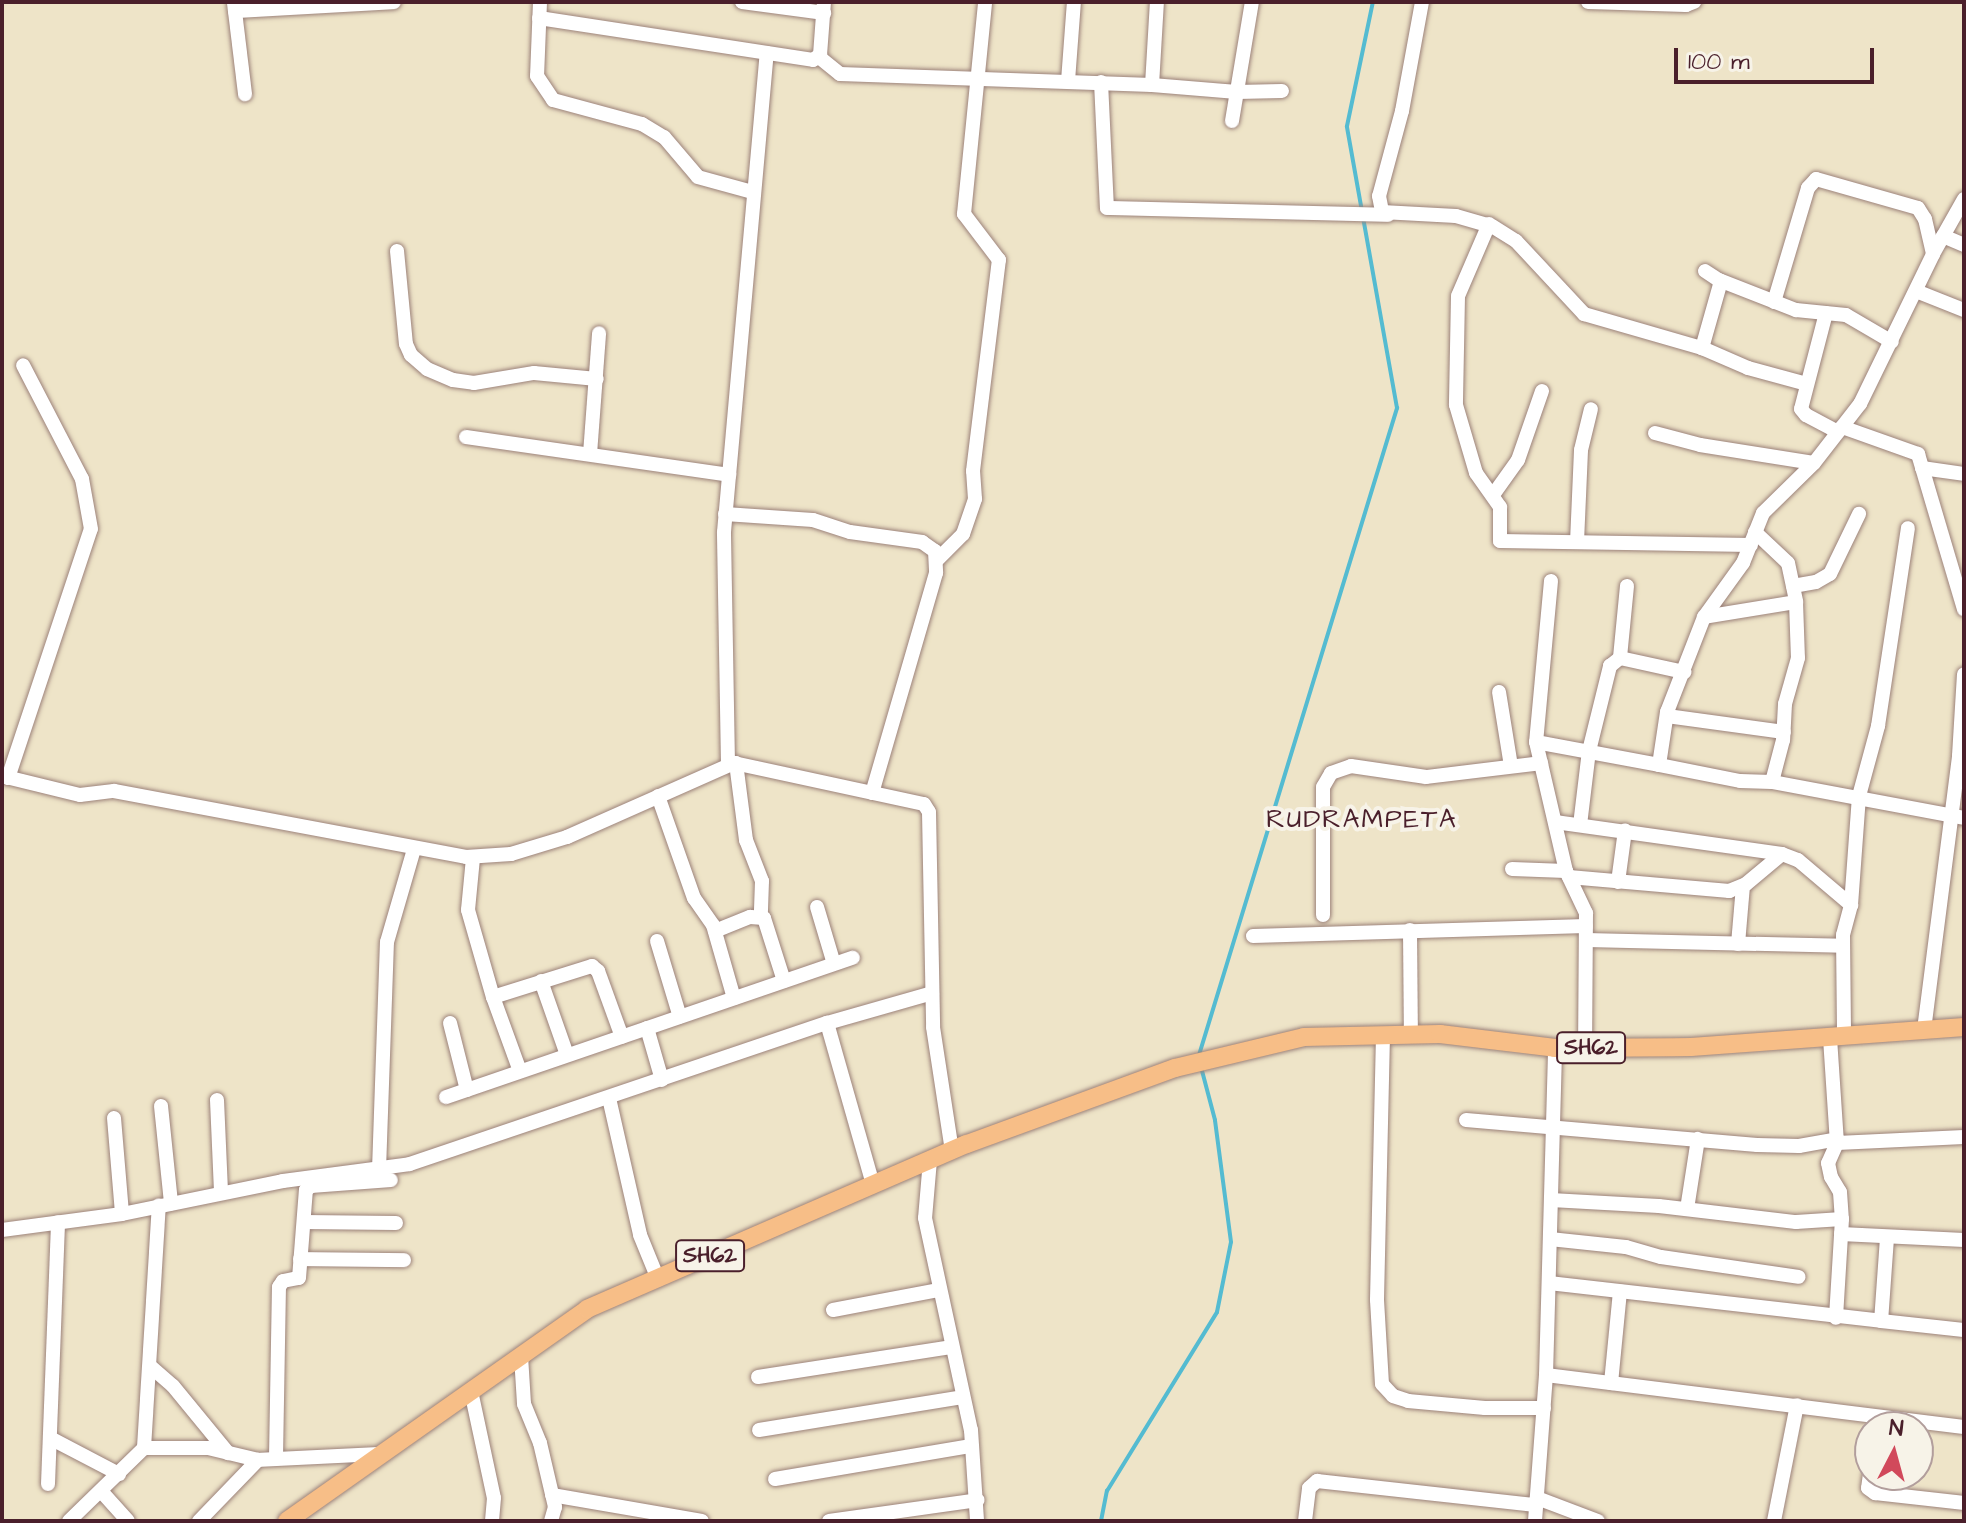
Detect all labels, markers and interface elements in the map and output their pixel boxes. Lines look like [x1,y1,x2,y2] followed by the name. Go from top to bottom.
[1678,32,1878,82] scale bar
[1688,45,1750,79] text: 100 m
[1266,804,1458,836] district label: RUDRAMPETA
[1555,1030,1627,1066] road number: SH62
[674,1238,746,1274] road number: SH62
[1854,1411,1934,1491] north arrow
[1888,1412,1905,1445] text: N

